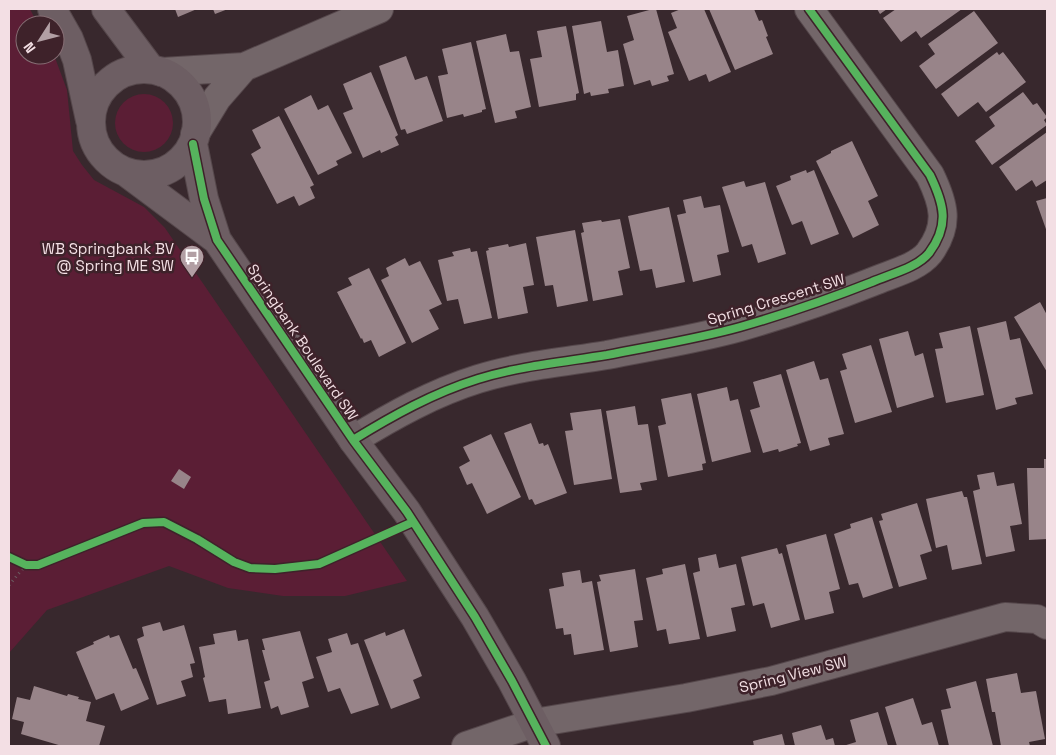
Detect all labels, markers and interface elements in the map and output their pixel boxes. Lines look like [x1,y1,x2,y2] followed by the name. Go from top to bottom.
[15,15,65,65] north arrow
[19,39,40,57] text: N
[42,239,174,275] place label: WB Springbank BV @ Spring ME SW
[179,244,205,278] bus stop icon: WB Springbank BV @ Spring ME SW
[243,260,363,424] street label: Springbank Boulevard SW
[705,269,847,329] street label: Spring Crescent SW
[737,651,849,697] street label: Spring View SW

